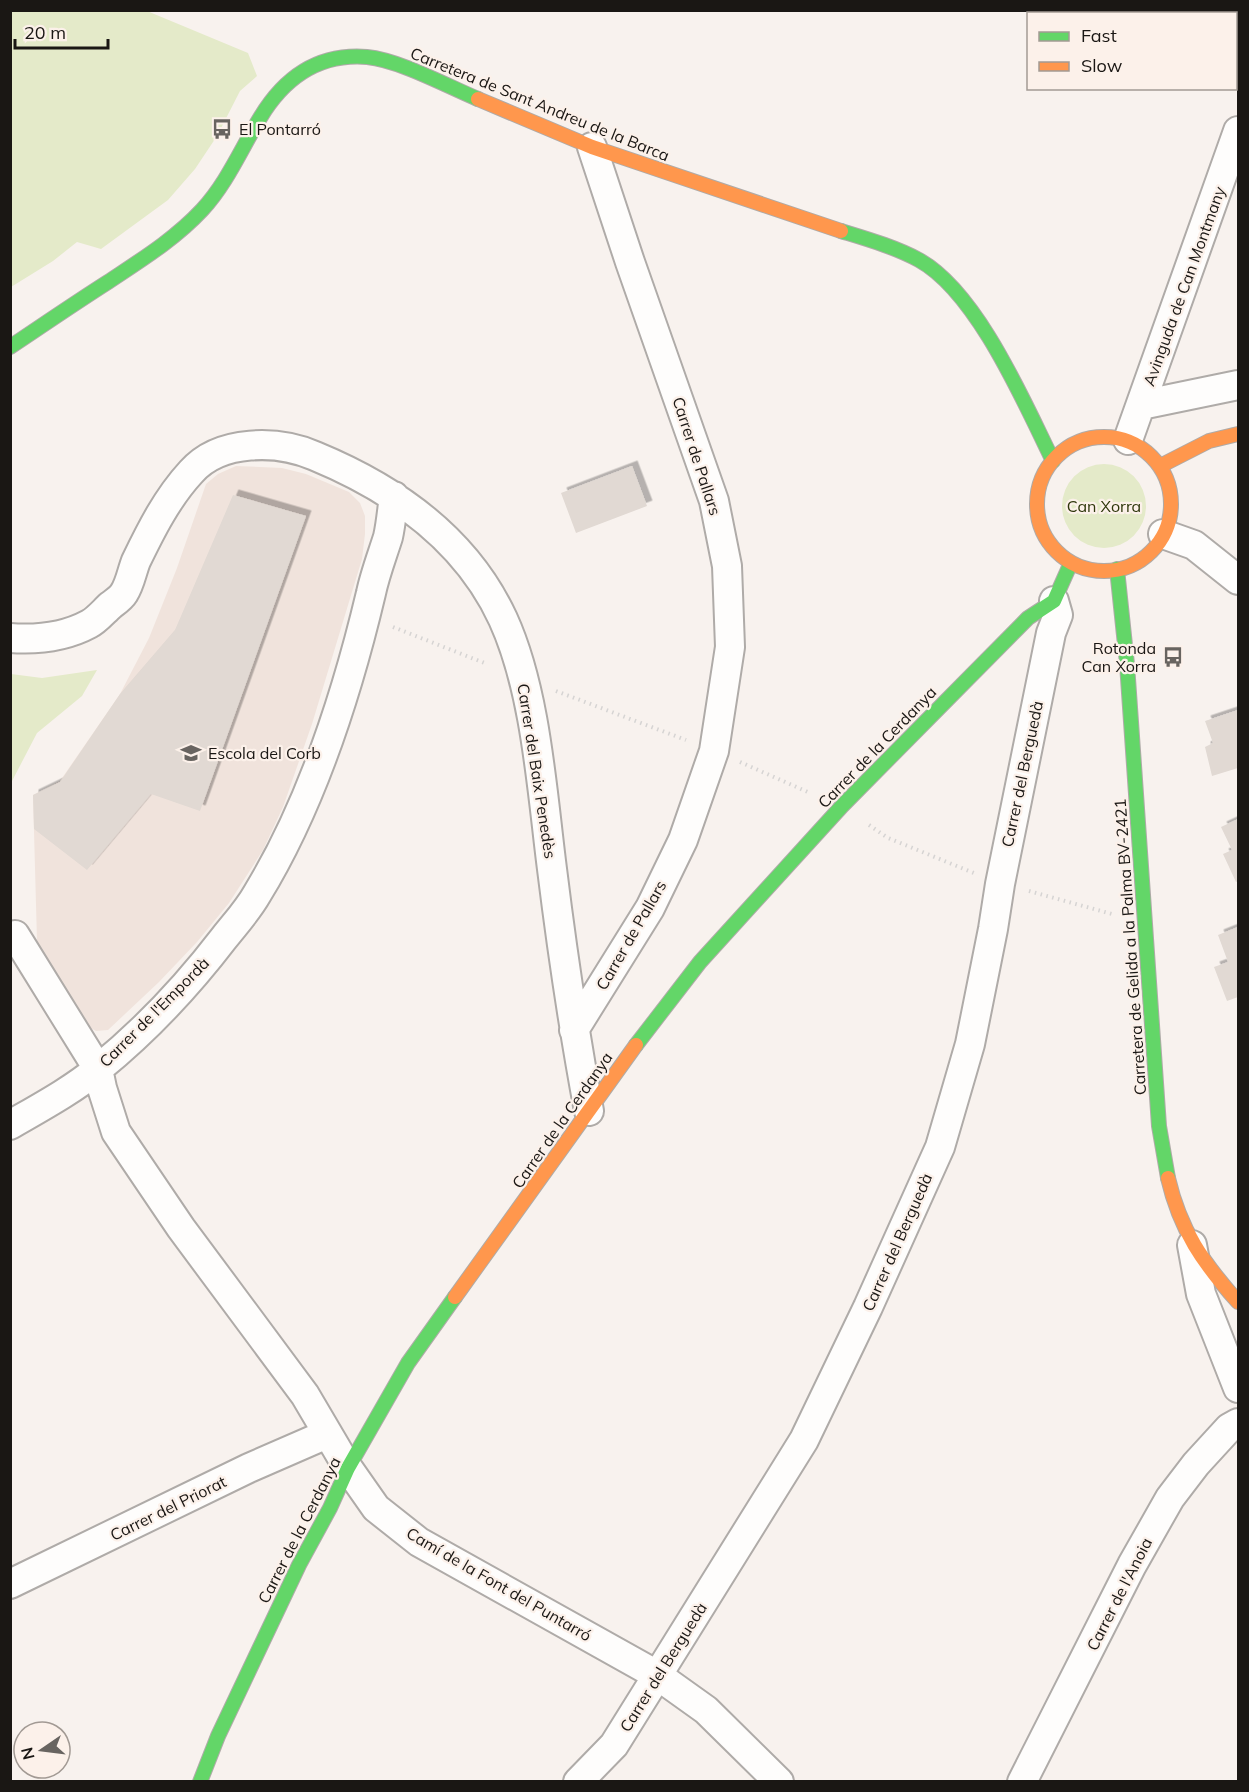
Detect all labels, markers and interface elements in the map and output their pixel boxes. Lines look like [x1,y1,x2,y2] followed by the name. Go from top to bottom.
[15,12,108,50] scale bar
[1027,12,1237,90] legend
[24,21,66,44] text: 20 m
[1081,24,1117,47] text: Fast
[408,43,672,165] street label: Carretera de Sant Andreu de la Barca
[1081,54,1123,77] text: Slow
[210,117,234,141] bus stop icon: El Pontarró
[239,119,321,139] place label: El Pontarró
[1139,183,1230,388] street label: Avinguda de Can Montmany
[668,394,726,518] street label: Carrer de Pallars
[1067,496,1141,516] park label: Can Xorra
[1082,638,1156,676] place label: Rotonda Can Xorra
[1161,645,1185,669] bus stop icon: Rotonda Can Xorra
[513,682,561,860] street label: Carrer del Baix Penedès
[814,682,940,812] street label: Carrer de la Cerdanya
[997,699,1047,849] street label: Carrer del Berguedà
[179,741,203,765] school or university icon: Escola del Corb
[208,743,321,763] place label: Escola del Corb
[1110,798,1150,1096] street label: Carretera de Gelida a la Palma BV-2421
[591,876,671,993] street label: Carrer de Pallars
[95,953,213,1071] street label: Carrer de l'Empordà
[507,1048,617,1192] street label: Carrer de la Cerdanya
[858,1170,936,1314] street label: Carrer del Berguedà
[253,1453,345,1607] street label: Carrer de la Cerdanya
[107,1471,230,1545] street label: Carrer del Priorat
[403,1523,595,1645] street label: Camí de la Font del Puntarró
[1082,1534,1156,1654] street label: Carrer de l'Anoia
[615,1599,711,1735] street label: Carrer del Berguedà
[12,1720,72,1780] north arrow
[16,1745,39,1762] text: N

